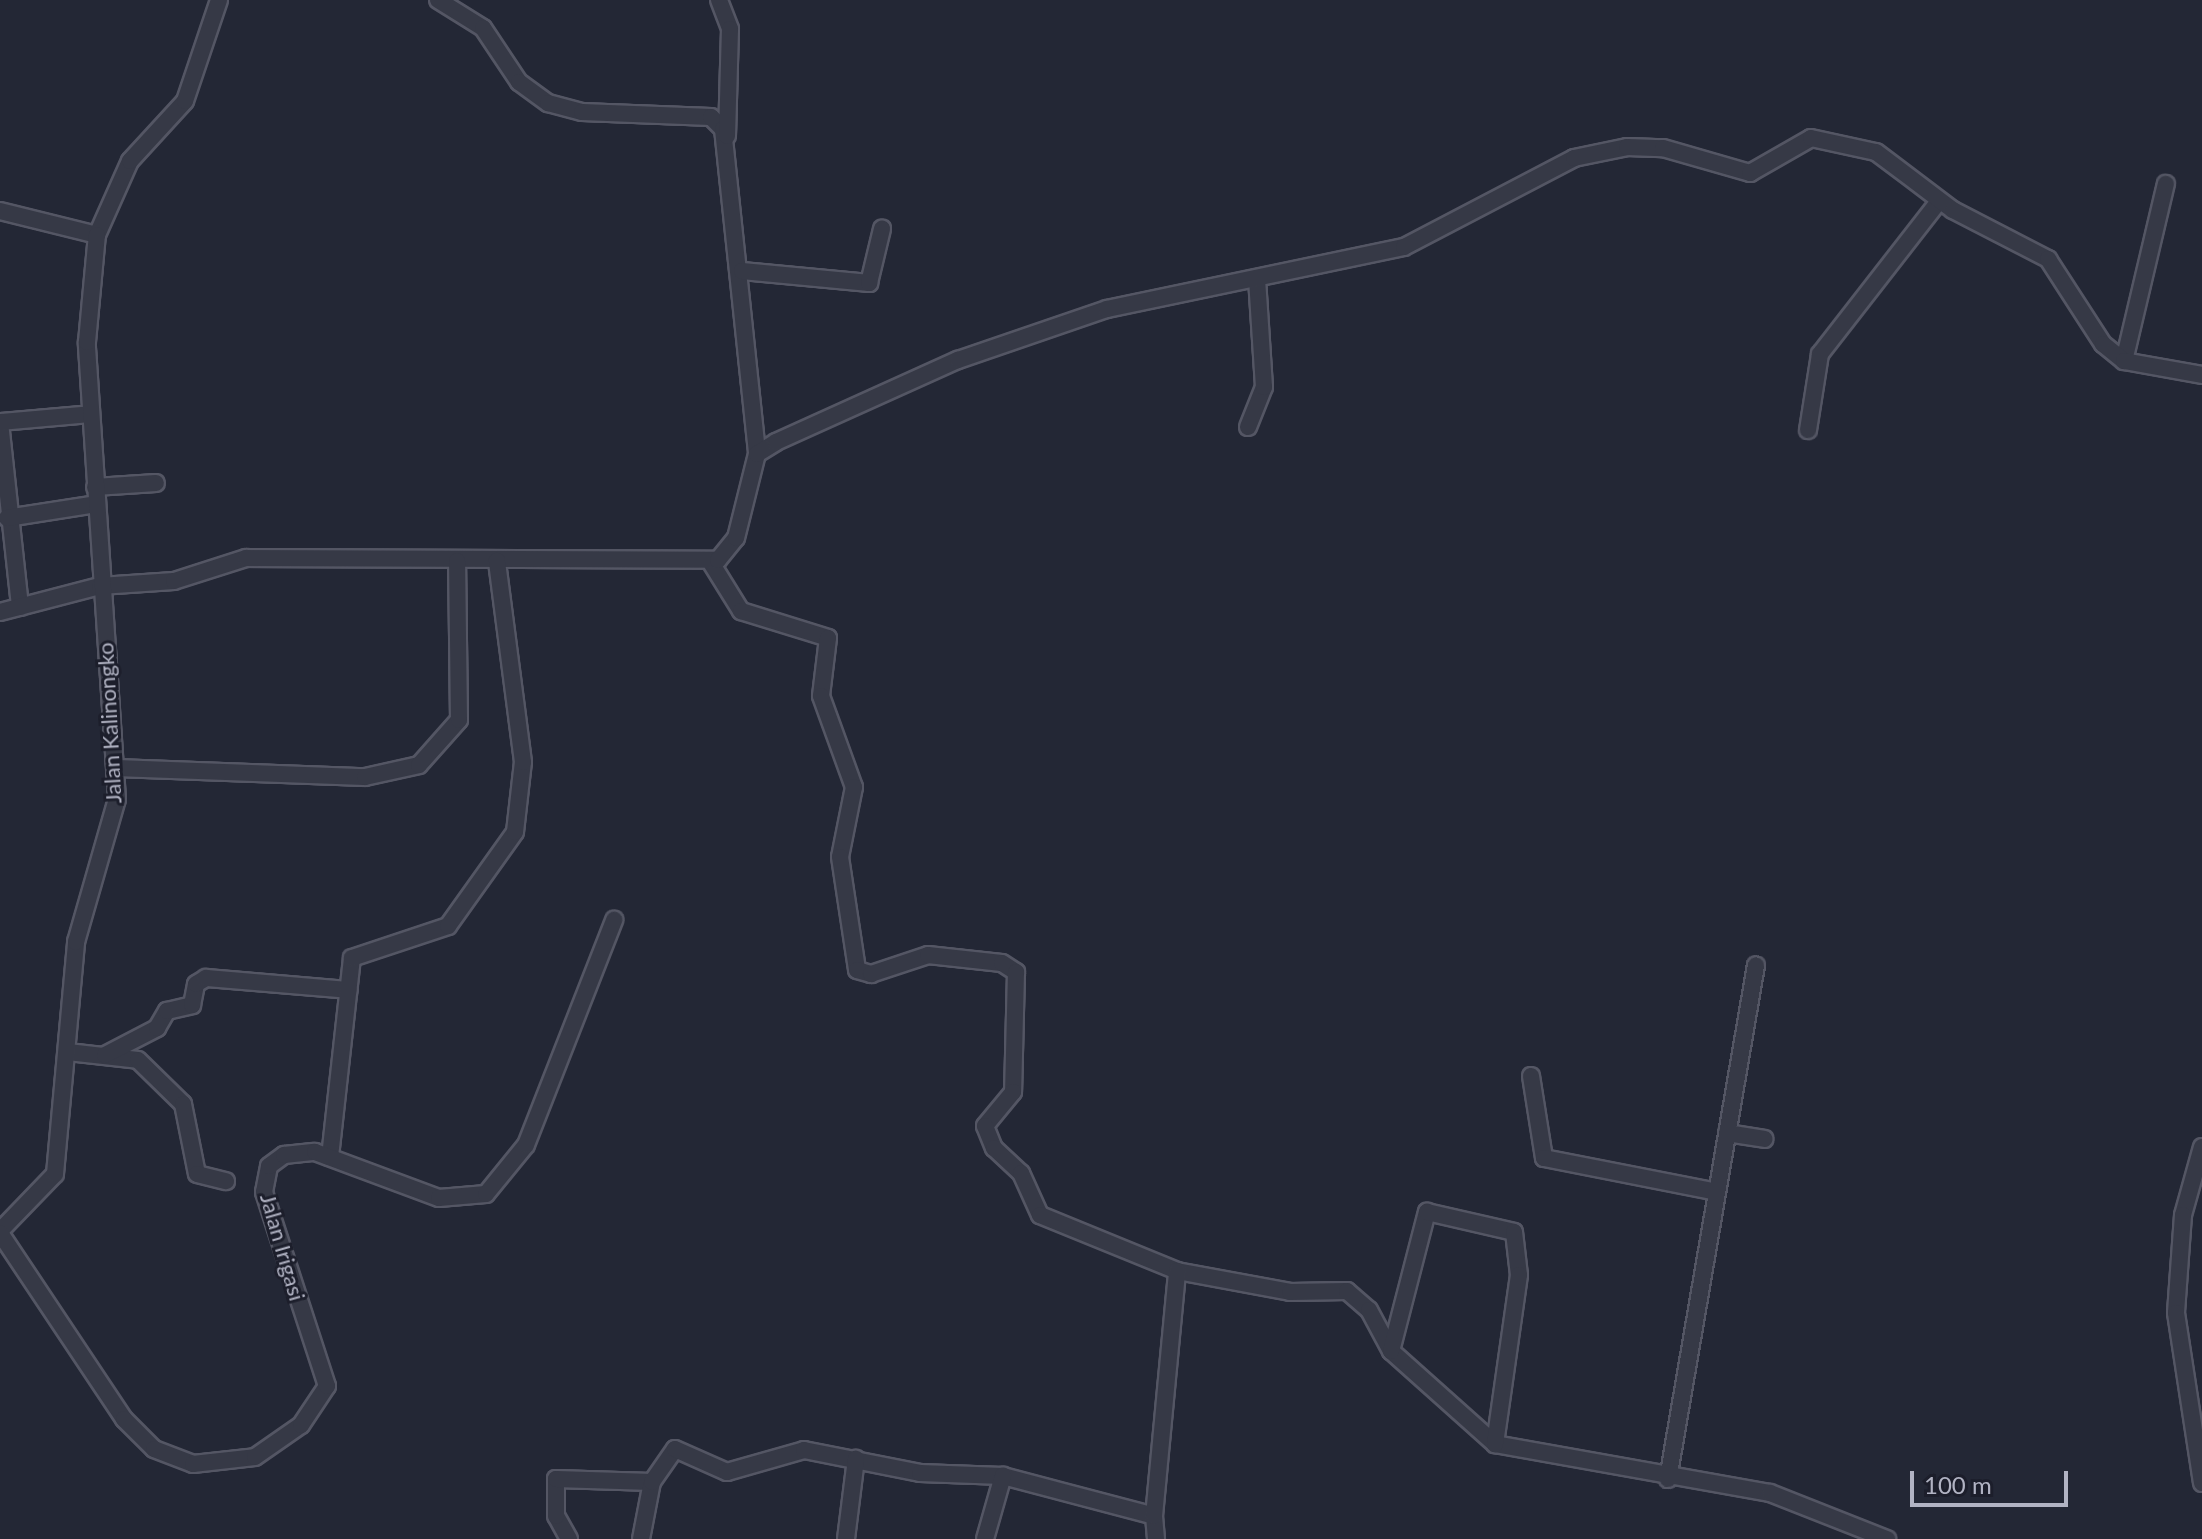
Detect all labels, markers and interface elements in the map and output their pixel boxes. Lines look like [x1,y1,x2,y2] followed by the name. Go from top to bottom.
[92,642,126,804] street label: Jalan Kalinongko
[255,1190,311,1304] street label: Jalan Irigasi
[1914,1455,2072,1505] scale bar
[1924,1470,1992,1499] text: 100 m

